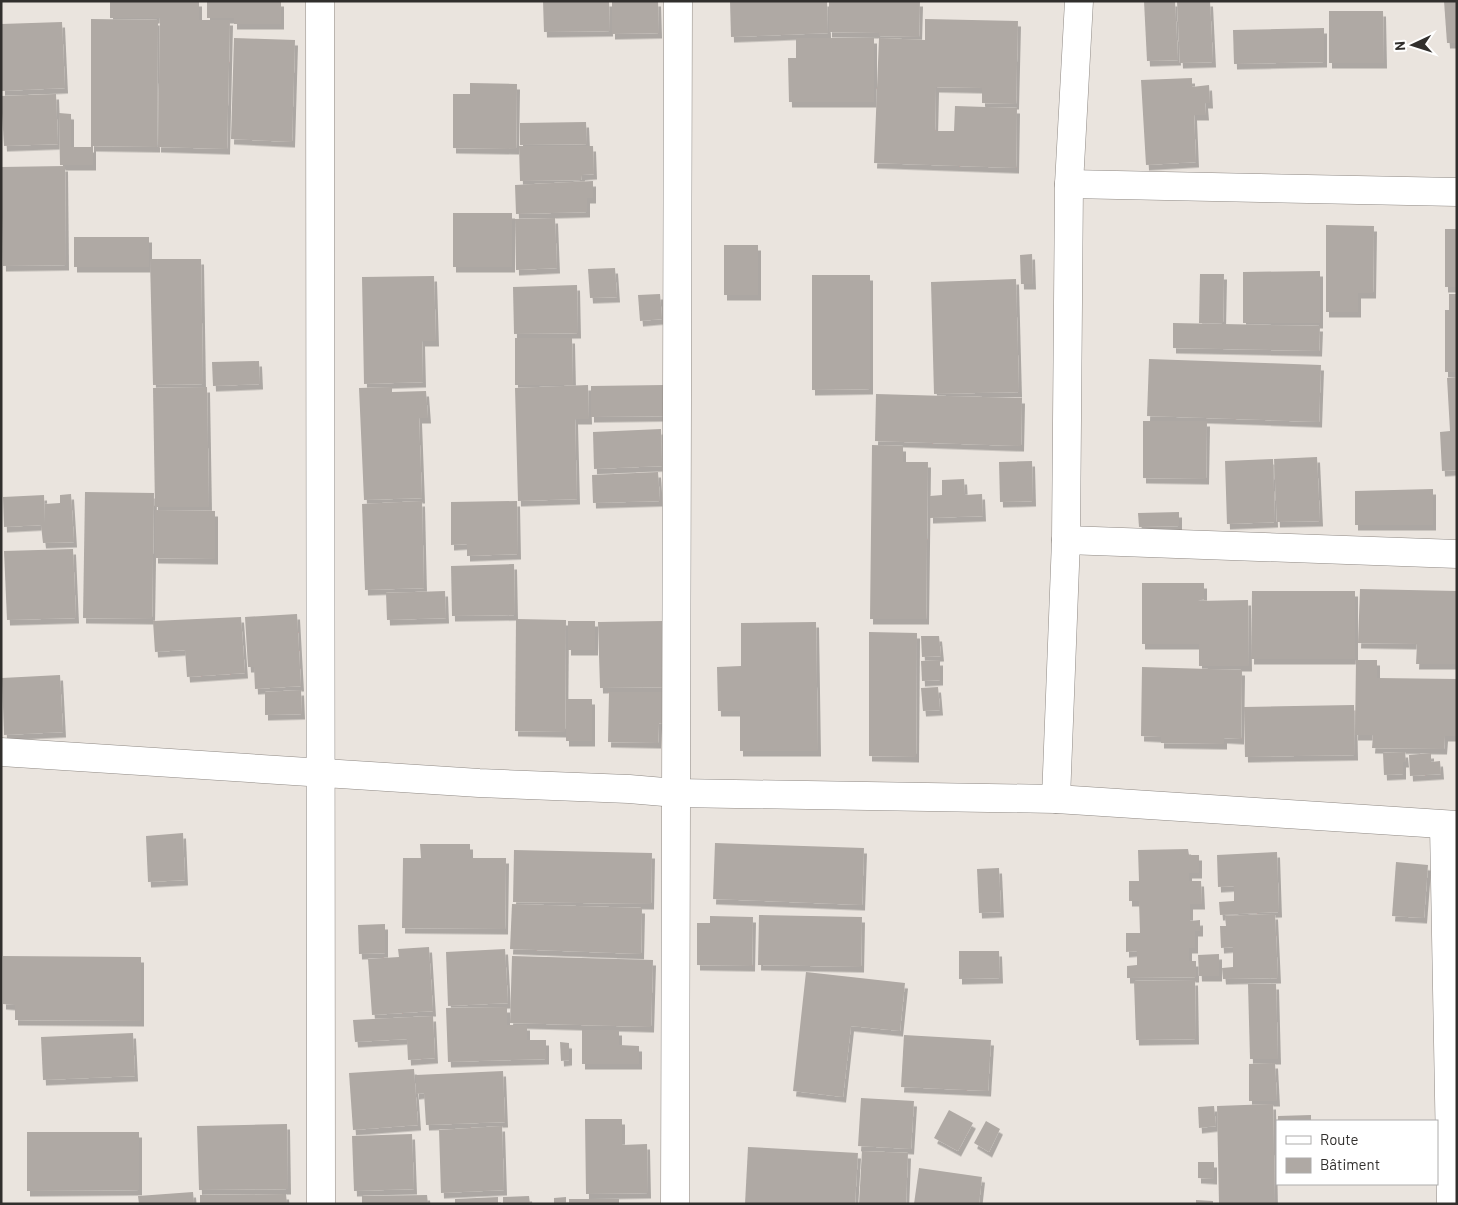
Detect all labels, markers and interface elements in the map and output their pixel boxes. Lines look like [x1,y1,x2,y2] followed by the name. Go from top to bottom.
[1388,20,1438,70] north arrow
[1391,41,1408,51] text: N
[1276,1120,1438,1185] legend
[1320,1130,1359,1148] text: Route
[1320,1155,1380,1173] text: Bâtiment

